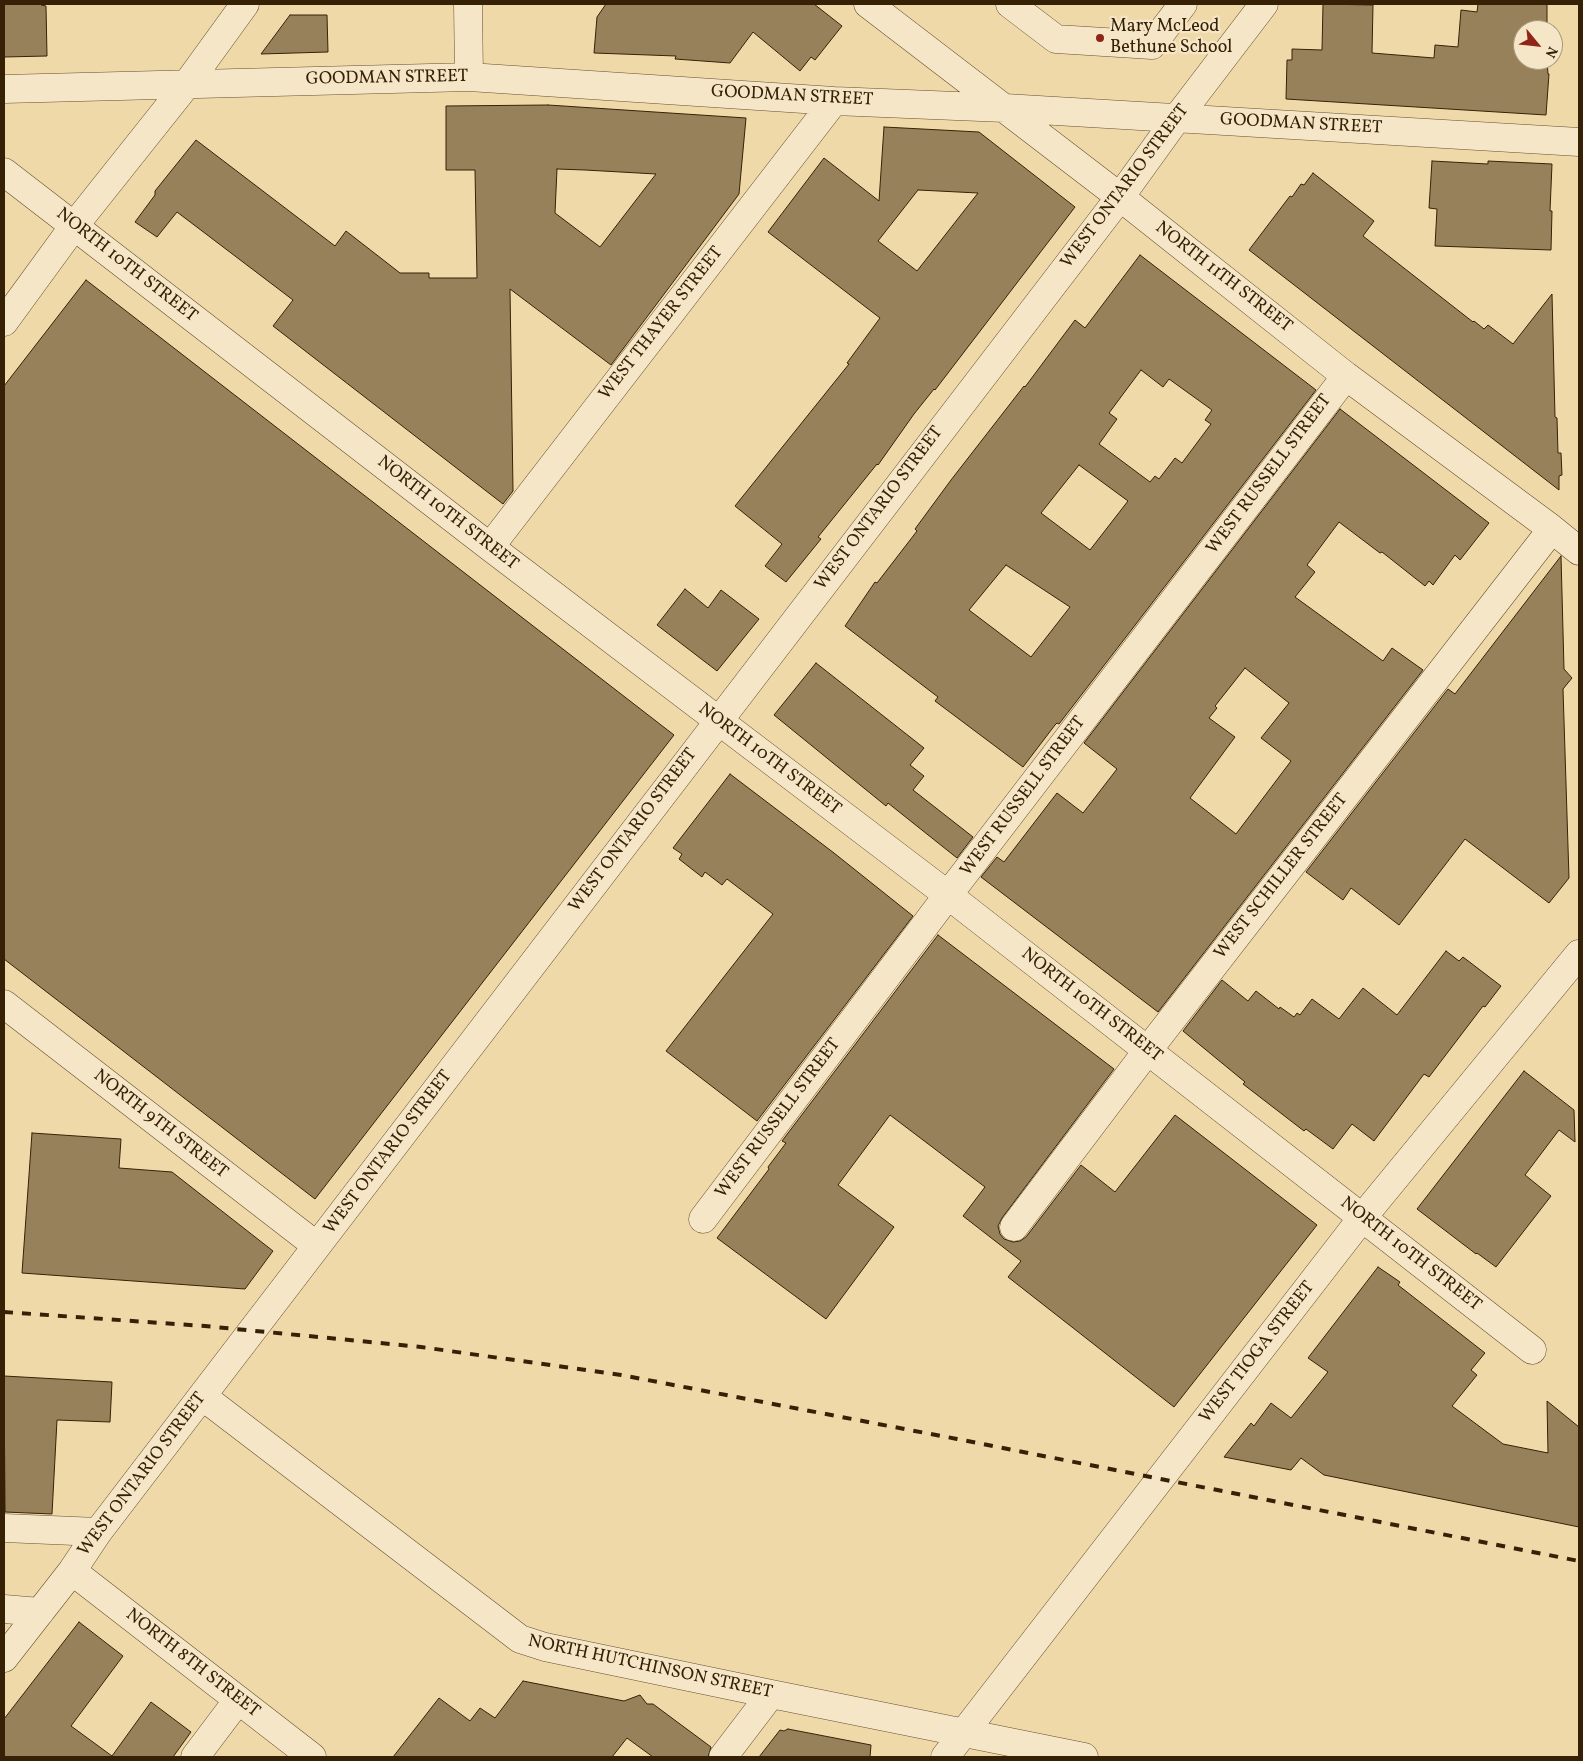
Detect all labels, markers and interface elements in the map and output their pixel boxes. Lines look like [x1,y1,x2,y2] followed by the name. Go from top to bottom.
[1110,17,1232,59] place label: Mary McLeod Bethune School
[1513,20,1563,70] north arrow
[1094,32,1106,44] marker: Mary McLeod Bethune School
[1540,43,1562,61] text: N
[306,67,468,91] street label: GOODMAN STREET
[710,82,874,112] street label: GOODMAN STREET
[1057,101,1195,273] street label: WEST ONTARIO STREET
[1219,110,1383,140] street label: GOODMAN STREET
[51,204,201,328] street label: NORTH 10TH STREET
[1150,218,1296,338] street label: NORTH 11TH STREET
[595,243,729,405] street label: WEST THAYER STREET
[1203,391,1337,559] street label: WEST RUSSELL STREET
[811,423,949,595] street label: WEST ONTARIO STREET
[372,452,522,576] street label: NORTH 10TH STREET
[693,699,845,821] street label: NORTH 10TH STREET
[957,713,1091,881] street label: WEST RUSSELL STREET
[565,745,703,917] street label: WEST ONTARIO STREET
[1211,790,1353,964] street label: WEST SCHILLER STREET
[1016,944,1166,1068] street label: NORTH 10TH STREET
[712,1035,846,1203] street label: WEST RUSSELL STREET
[88,1066,232,1184] street label: NORTH 9TH STREET
[320,1067,458,1239] street label: WEST ONTARIO STREET
[1335,1193,1485,1317] street label: NORTH 10TH STREET
[1196,1278,1320,1428] street label: WEST TIOGA STREET
[74,1389,212,1561] street label: WEST ONTARIO STREET
[121,1605,263,1723] street label: NORTH 8TH STREET
[526,1632,774,1704] street label: NORTH HUTCHINSON STREET

